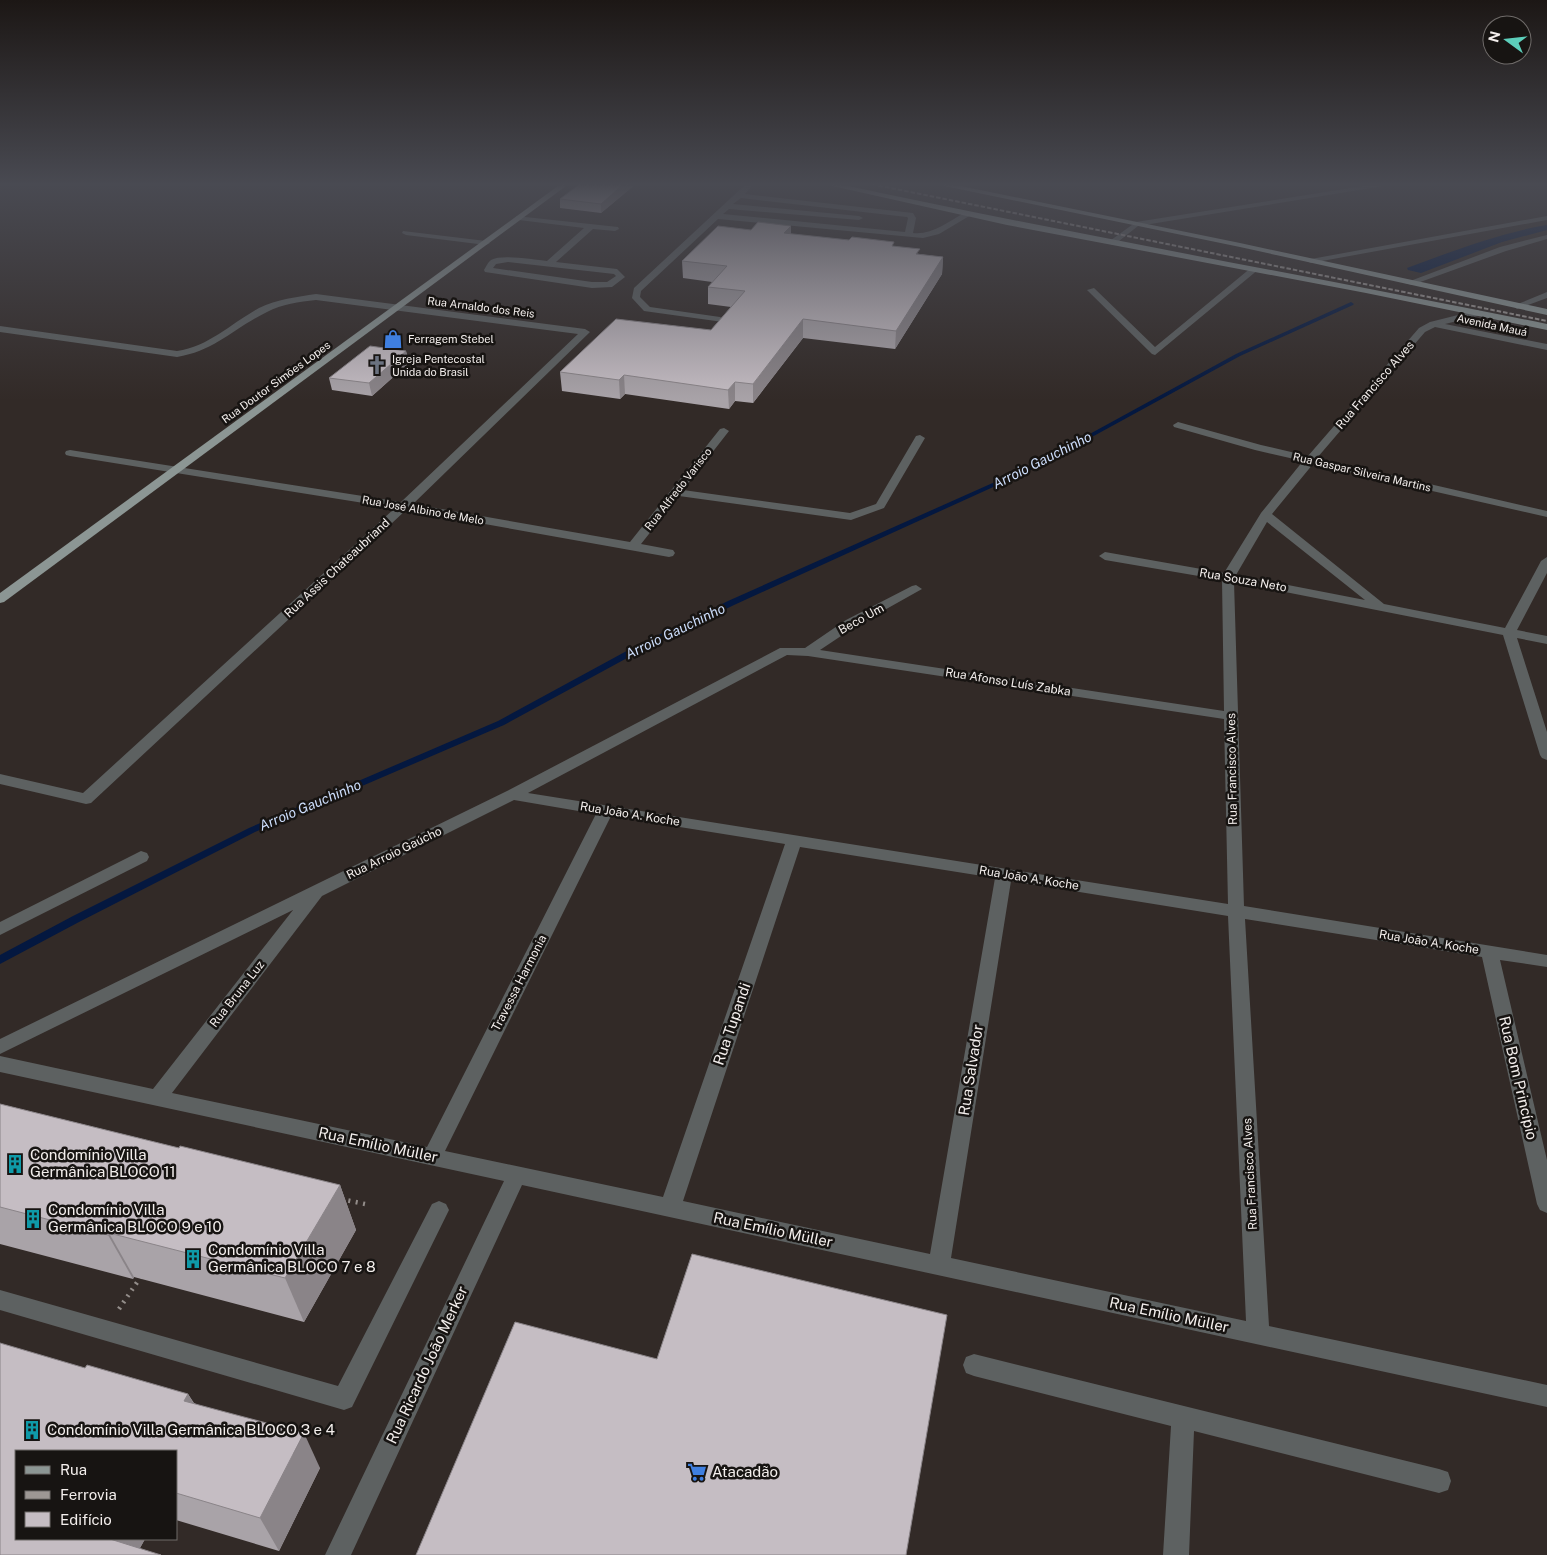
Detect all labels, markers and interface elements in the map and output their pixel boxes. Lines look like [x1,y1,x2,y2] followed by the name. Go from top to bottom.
[1482,15,1532,65] north arrow
[1485,29,1504,44] text: N
[427,294,536,320] street label: Rua Arnaldo dos Reis
[1456,312,1528,338] street label: Avenida Mauá
[382,328,404,350] shop icon: Ferragem Stebel
[408,333,494,345] place label: Ferragem Stebel
[219,338,333,425] street label: Rua Doutor Simões Lopes
[1333,338,1417,432] street label: Rua Francisco Alves
[392,353,485,378] place label: Igreja Pentecostal Unida do Brasil
[366,354,388,376] church icon: Igreja Pentecostal Unida do Brasil
[990,428,1095,492] water label: Arroio Gauchinho
[642,445,714,533] street label: Rua Alfredo Varisco
[1292,450,1433,494] street label: Rua Gaspar Silveira Martins
[361,493,485,527] street label: Rua José Albino de Melo
[281,516,393,620] street label: Rua Assis Chateaubriand
[1198,565,1288,595] street label: Rua Souza Neto
[622,600,728,662] water label: Arroio Gauchinho
[836,601,886,637] street label: Beco Um
[944,665,1072,699] street label: Rua Afonso Luís Zabka
[1224,713,1240,825] street label: Rua Francisco Alves
[257,776,364,834] water label: Arroio Gauchinho
[579,799,681,829] street label: Rua João A. Koche
[344,824,444,882] street label: Rua Arroio Gaúcho
[978,863,1080,893] street label: Rua João A. Koche
[1378,927,1480,957] street label: Rua João A. Koche
[489,933,549,1033] street label: Travessa Harmonia
[207,958,267,1030] street label: Rua Bruna Luz
[709,980,754,1067] street label: Rua Tupandi
[1496,1014,1541,1142] street label: Rua Bom Princípio
[955,1023,986,1117] street label: Rua Salvador
[1240,1118,1260,1230] street label: Rua Francisco Alves
[317,1124,439,1165] street label: Rua Emílio Müller
[30,1146,176,1180] place label: Condomínio Villa Germânica BLOCO 11
[4,1153,26,1175] building icon: Condomínio Villa Germânica BLOCO 11
[48,1201,222,1235] place label: Condomínio Villa Germânica BLOCO 9 e 10
[22,1208,44,1230] building icon: Condomínio Villa Germânica BLOCO 9 e 10
[712,1209,834,1250] street label: Rua Emílio Müller
[208,1241,376,1275] place label: Condomínio Villa Germânica BLOCO 7 e 8
[182,1248,204,1270] building icon: Condomínio Villa Germânica BLOCO 7 e 8
[382,1283,471,1446] street label: Rua Ricardo João Merker
[1108,1294,1230,1335] street label: Rua Emílio Müller
[21,1419,43,1441] building icon: Condomínio Villa Germânica BLOCO 3 e 4
[47,1421,335,1438] place label: Condomínio Villa Germânica BLOCO 3 e 4
[15,1450,178,1540] legend
[60,1461,87,1478] text: Rua
[686,1461,708,1483] supermarket icon: Atacadão
[712,1463,778,1480] place label: Atacadão
[60,1486,117,1503] text: Ferrovia
[60,1511,112,1528] text: Edifício

